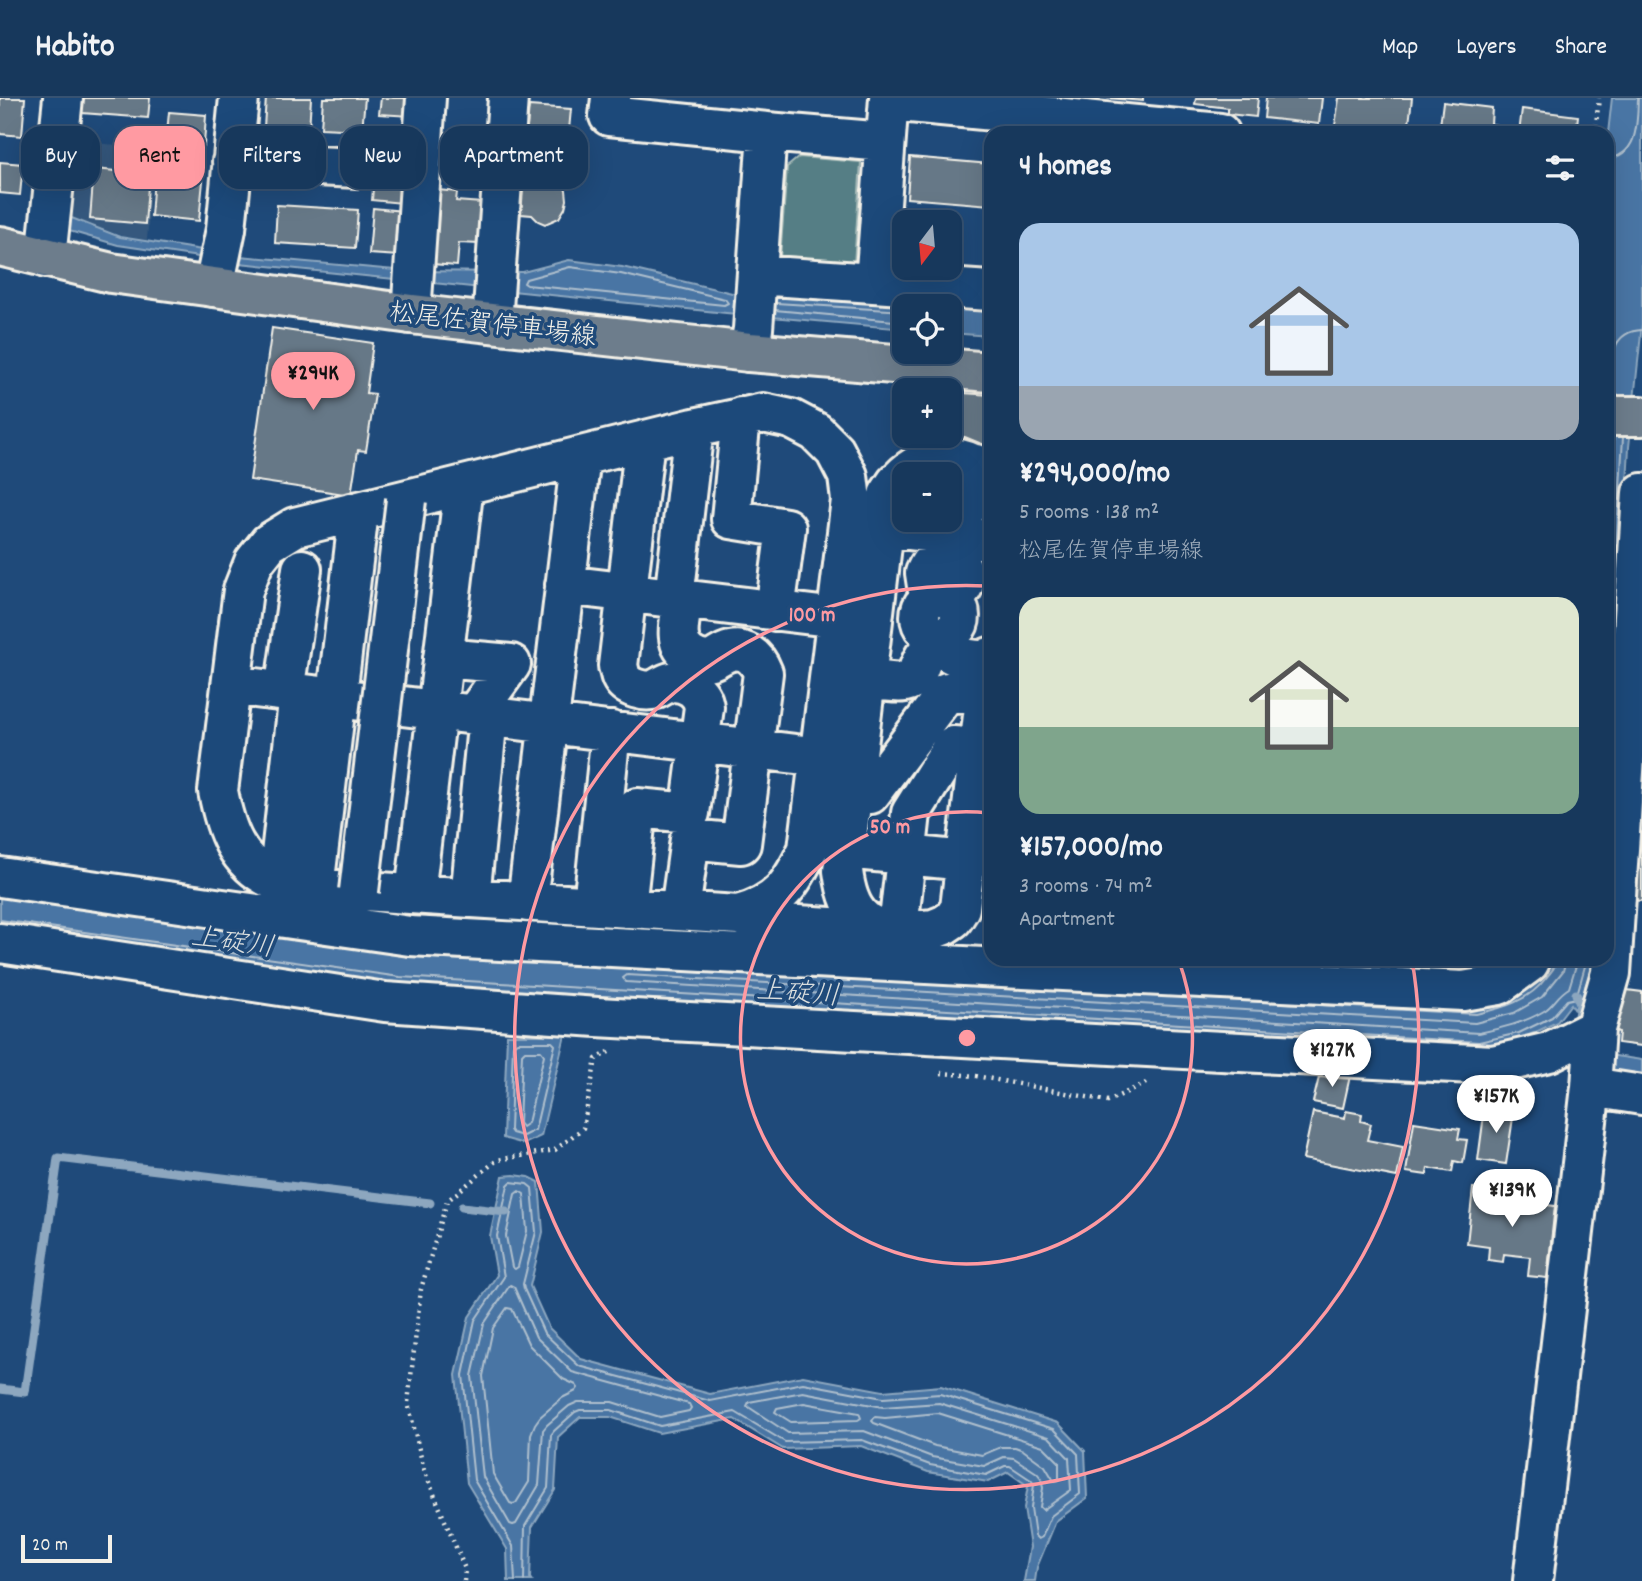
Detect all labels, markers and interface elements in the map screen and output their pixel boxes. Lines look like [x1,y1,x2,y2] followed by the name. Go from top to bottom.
[35,25,115,72] text: Habito
[1382,31,1418,65] text: Map
[1456,31,1517,65] text: Layers
[1555,31,1607,65] text: Share
[21,126,100,189] chip: Buy
[114,126,205,189] chip: Rent
[219,126,326,189] chip: Filters
[340,126,426,189] chip: New
[440,126,588,189] chip: Apartment
[1019,147,1112,190] text: 4 homes
[1541,149,1579,187] icon: filters
[892,210,962,280] north arrow
[892,210,962,532] map controls
[1236,268,1362,394] icon: home
[892,294,962,364] button: locate
[387,295,598,358] street label: 松尾佐賀停車場線
[264,352,362,412] pin: ¥294K
[287,358,339,391] text: ¥294K
[892,378,962,448] button: +
[1019,454,1170,497] text: ¥294,000/mo
[892,462,962,532] button: −
[1019,497,1159,530] text: 5 rooms · 138 m²
[1019,536,1203,569] text: 松尾佐賀停車場線
[789,602,835,632] text: 100 m
[1236,642,1362,768] icon: home
[870,814,910,844] text: 50 m
[1019,828,1163,871] text: ¥157,000/mo
[1019,871,1153,904] text: 3 rooms · 74 m²
[1019,904,1115,937] text: Apartment
[188,919,277,971] water label: 上碇川
[754,973,841,1019] water label: 上碇川
[955,1026,979,1050] centre of rings
[1283,1030,1381,1089] pin: ¥127K
[1309,1035,1355,1068] text: ¥127K
[1447,1076,1545,1135] pin: ¥157K
[1473,1081,1519,1114] text: ¥157K
[1463,1170,1561,1229] pin: ¥139K
[1488,1175,1536,1208] text: ¥139K
[21,1532,112,1564] scale bar
[32,1533,68,1560] text: 20 m

